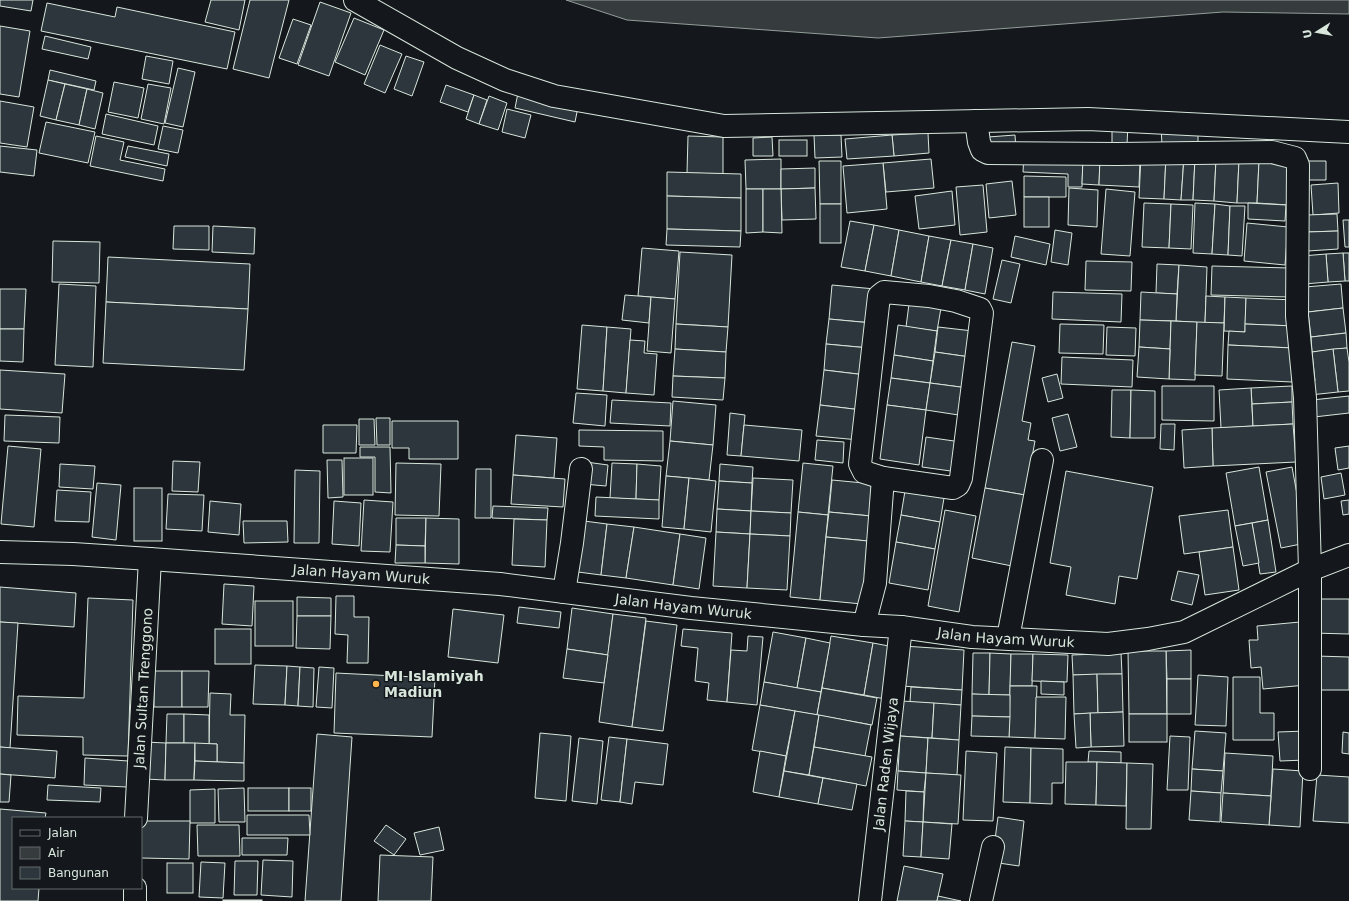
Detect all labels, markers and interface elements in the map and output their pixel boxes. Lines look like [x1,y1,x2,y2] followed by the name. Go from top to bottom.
[1297,12,1337,52] north arrow
[1300,28,1315,39] text: U
[291,561,431,587] street label: Jalan Hayam Wuruk
[613,590,754,622] street label: Jalan Hayam Wuruk
[131,607,155,770] street label: Jalan Sultan Trenggono
[935,624,1076,650] street label: Jalan Hayam Wuruk
[384,668,484,700] place label: MI Islamiyah Madiun
[371,679,381,689] marker: MI Islamiyah Madiun
[870,696,901,832] street label: Jalan Raden Wijaya
[12,817,142,889] legend
[47,826,77,840] text: Jalan
[48,846,65,860] text: Air
[48,866,109,880] text: Bangunan

